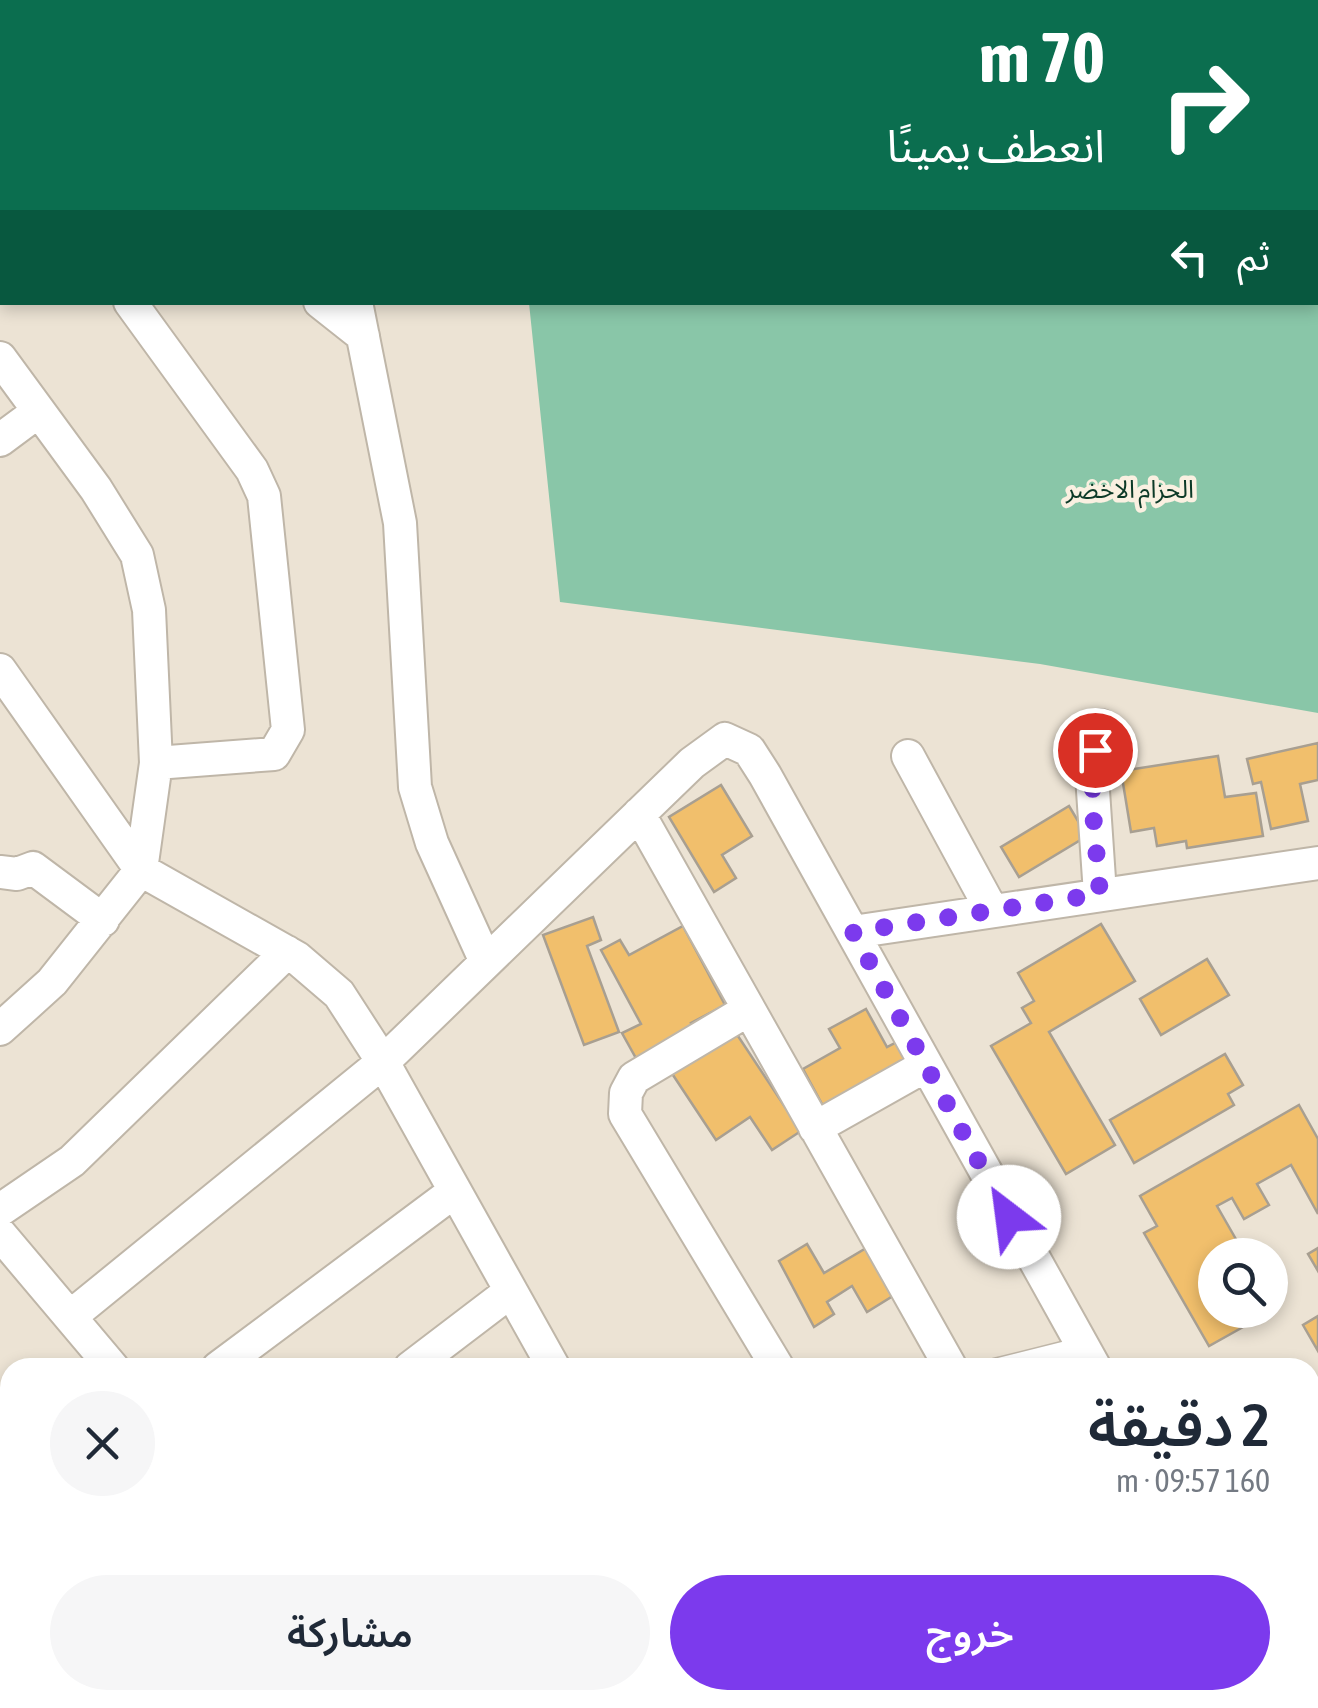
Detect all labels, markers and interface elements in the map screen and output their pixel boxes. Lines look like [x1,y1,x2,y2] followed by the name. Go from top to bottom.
[979,17,1105,97] text: 70 m
[1140,40,1270,170] icon: right
[886,120,1105,172] text: انعطف يمينًا
[1162,230,1217,285] icon: left
[1237,235,1270,278] text: ثم
[1065,475,1194,509] park label: الحزام الاخضر
[1053,708,1138,793] pin
[1068,723,1123,778] icon: arrive
[957,1165,1061,1269] position arrow
[1198,1238,1288,1328] map controls
[1198,1238,1288,1328] button: search
[1088,1390,1270,1459] text: 2 دقيقة
[50,1391,155,1496] button: close
[1116,1462,1270,1499] text: 160 m · 09:57
[50,1575,650,1690] button: مشاركة
[670,1575,1270,1690] button: خروج

